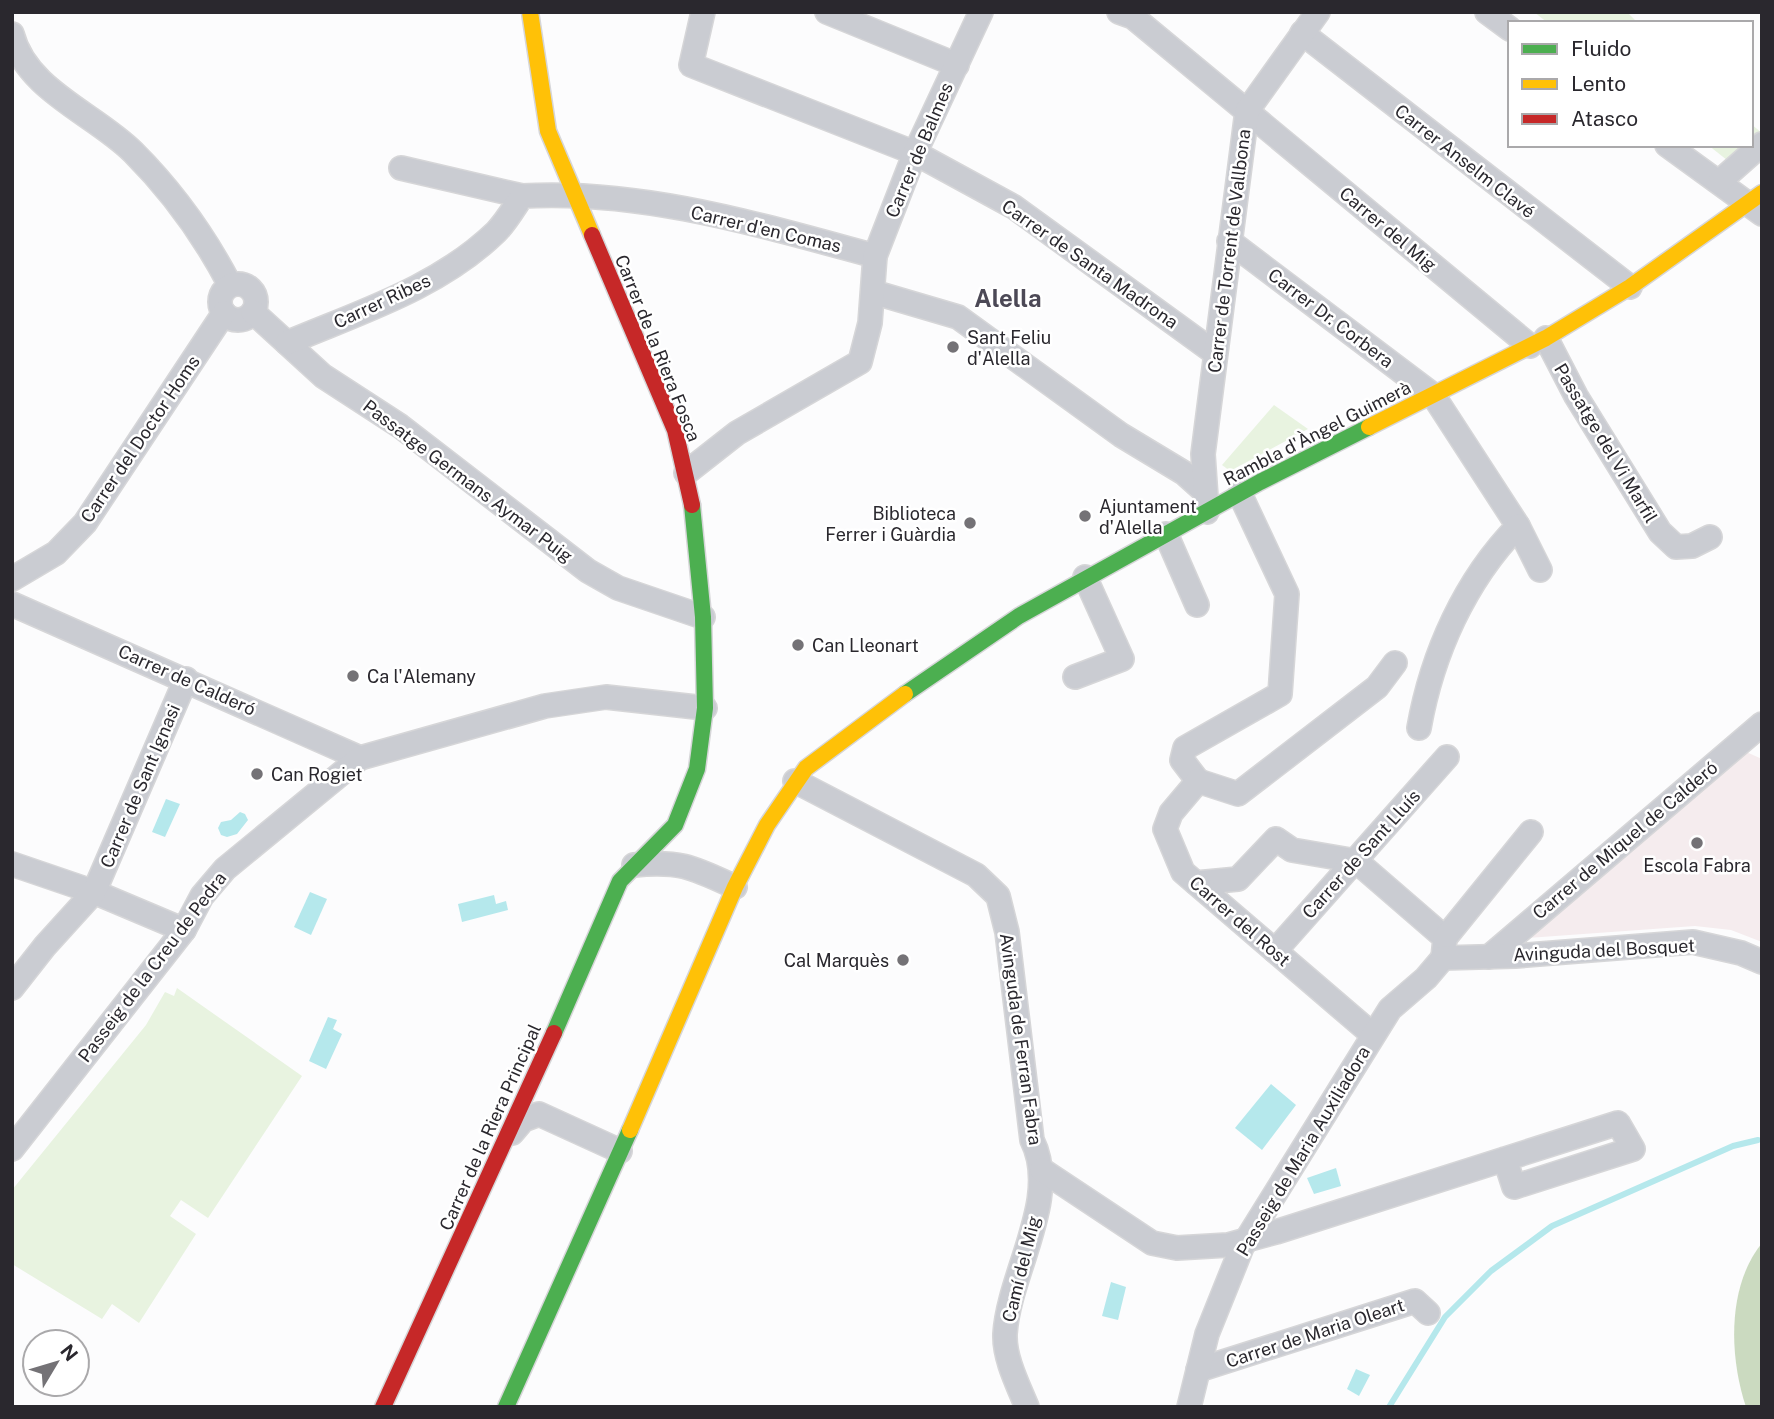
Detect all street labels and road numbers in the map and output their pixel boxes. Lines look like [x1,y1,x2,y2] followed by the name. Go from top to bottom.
[881,79,957,221] street label: Carrer de Balmes
[1391,100,1539,222] street label: Carrer Anselm Clavé
[1204,128,1254,374] street label: Carrer de Torrent de Vallbona
[1335,182,1441,276] street label: Carrer del Mig
[998,195,1182,333] street label: Carrer de Santa Madrona
[689,202,843,256] street label: Carrer d'en Comas
[611,252,705,444] street label: Carrer de la Riera Fosca
[1264,264,1398,372] street label: Carrer Dr. Corbera
[330,269,434,333] street label: Carrer Ribes
[76,351,204,527] street label: Carrer del Doctor Homs
[1550,359,1662,527] street label: Passatge del Vi Marfil
[1219,376,1414,489] street label: Rambla d'Àngel Guimerà
[359,395,577,567] street label: Passatge Germans Aymar Puig
[115,640,259,720] street label: Carrer de Calderó
[96,701,184,871] street label: Carrer de Sant Ignasi
[1528,757,1722,923] street label: Carrer de Miquel de Calderó
[1298,785,1424,923] street label: Carrer de Sant Lluís
[74,868,230,1066] street label: Passeig de la Creu de Pedra
[1185,872,1295,970] street label: Carrer del Rost
[996,932,1046,1146] street label: Avinguda de Ferran Fabra
[1513,935,1695,965] street label: Avinguda del Bosquet
[435,1020,545,1234] street label: Carrer de la Riera Principal
[1232,1042,1374,1260] street label: Passeig de Maria Auxiliadora
[998,1214,1044,1324] street label: Camí del Mig
[1223,1294,1407,1372] street label: Carrer de Maria Oleart

